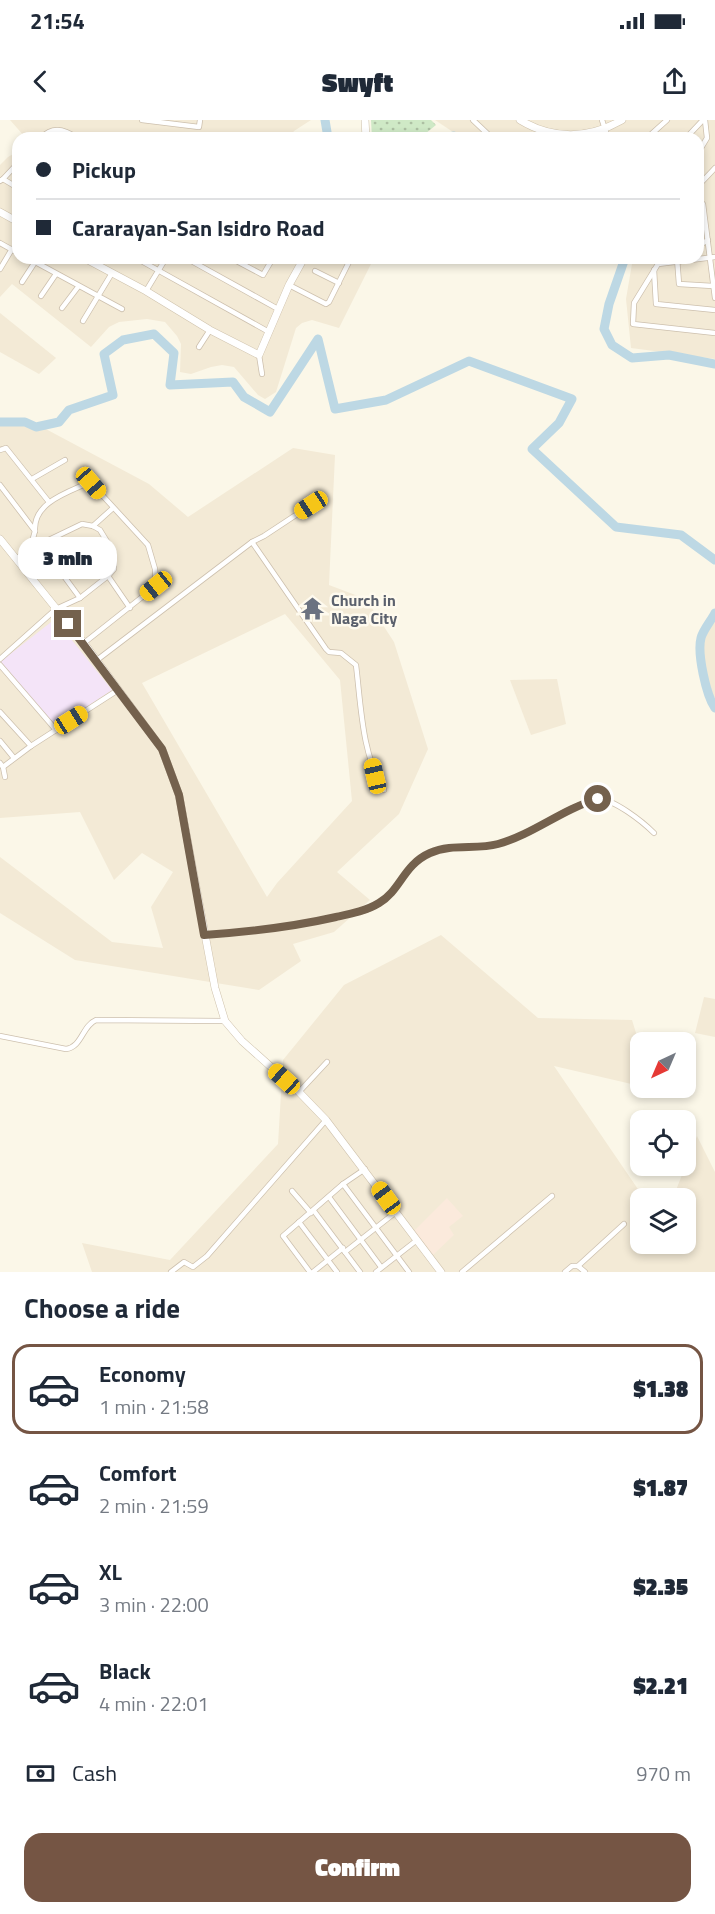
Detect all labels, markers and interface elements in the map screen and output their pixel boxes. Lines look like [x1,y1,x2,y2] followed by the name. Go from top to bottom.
[30,4,85,38] text: 21:54
[322,61,393,102] text: Swyft
[24,65,57,98] icon: back
[658,65,691,98] icon: share
[72,153,136,187] text: Pickup
[72,211,325,245] text: Cararayan-San Isidro Road
[72,464,110,502] car
[291,488,331,522] car
[19,537,118,579] callout: 3 min
[43,542,92,573] text: 3 min
[136,568,176,604] car
[331,588,397,630] place label: Church in Naga City
[300,596,326,622] temple icon: Church in Naga City
[54,610,81,637] route end
[51,703,91,737] car
[362,756,388,796] car
[584,785,611,812] route start
[630,1032,696,1098] north arrow
[630,1032,696,1254] map controls
[265,1060,303,1098] car
[630,1110,696,1176] button: locate
[368,1178,404,1218] car
[630,1188,696,1254] button: layers
[24,1287,180,1328] text: Choose a ride
[99,1357,186,1391] text: Economy
[27,1362,81,1416] icon: car
[633,1372,688,1406] text: $1.38
[99,1391,209,1422] text: 1 min · 21:58
[99,1456,177,1490] text: Comfort
[27,1461,81,1515] icon: car
[633,1471,688,1505] text: $1.87
[99,1490,209,1521] text: 2 min · 21:59
[99,1555,122,1589] text: XL
[27,1560,81,1614] icon: car
[633,1570,688,1604] text: $2.35
[99,1589,209,1620] text: 3 min · 22:00
[99,1654,151,1688] text: Black
[27,1659,81,1713] icon: car
[633,1669,688,1703] text: $2.21
[99,1688,209,1719] text: 4 min · 22:01
[72,1756,117,1790] text: Cash
[24,1757,57,1790] icon: cash
[636,1758,691,1789] text: 970 m
[24,1833,691,1902] button: Confirm

